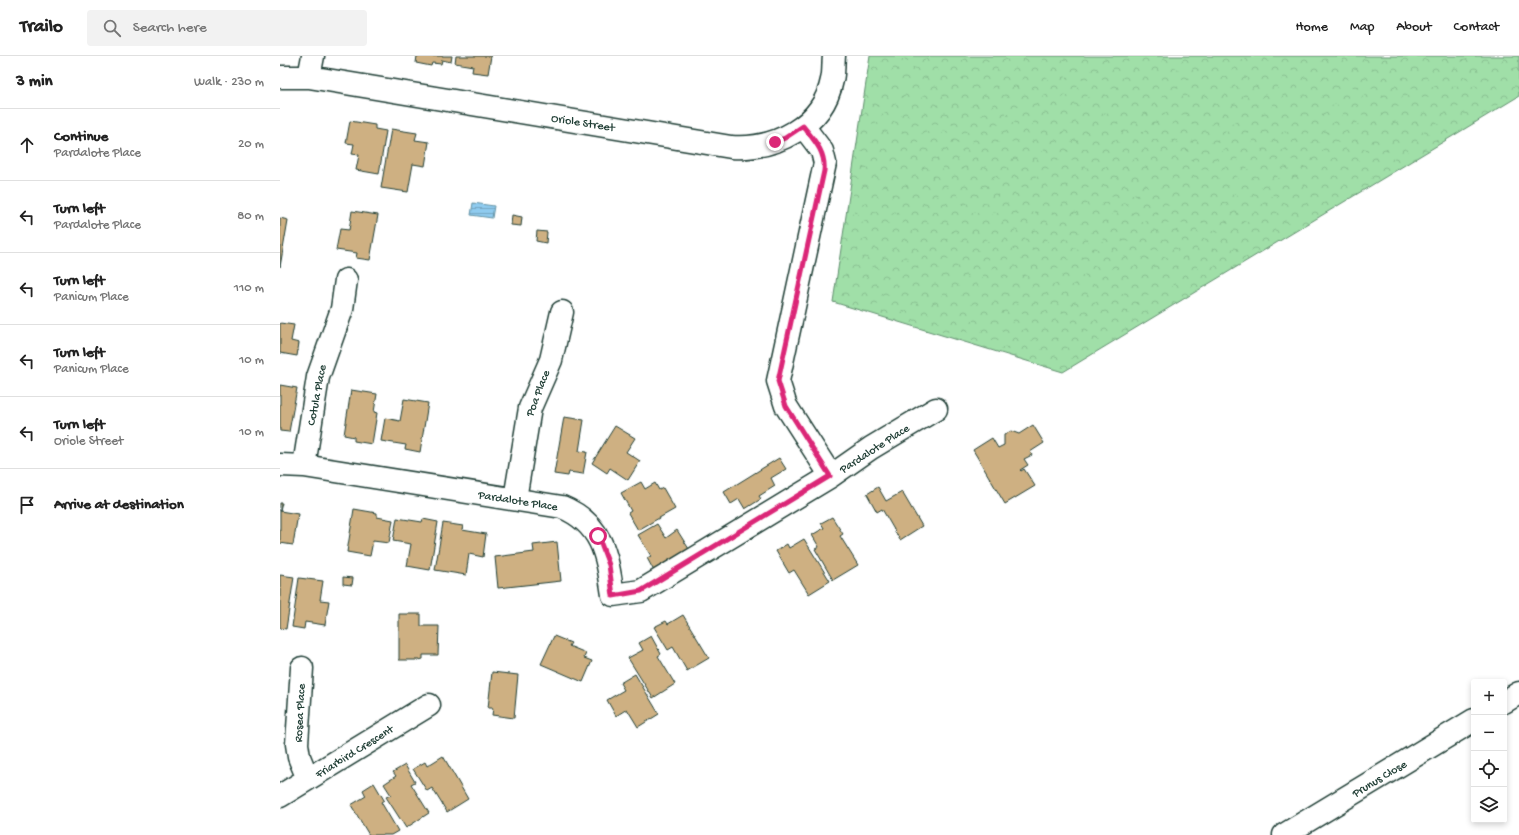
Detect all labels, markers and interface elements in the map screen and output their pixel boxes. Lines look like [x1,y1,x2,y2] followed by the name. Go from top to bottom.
[87,10,367,46] search box
[20,16,63,39] text: Trailo
[101,17,123,39] icon: search
[133,19,207,37] text: Search here
[1296,19,1328,36] text: Home
[1350,19,1374,36] text: Map
[1396,19,1432,36] text: About
[1454,19,1499,36] text: Contact
[16,72,53,92] text: 3 min
[194,75,264,90] text: Walk · 230 m
[550,112,616,136] street label: Oriole Street
[54,128,108,146] text: Continue
[766,133,784,151] route end
[16,134,38,156] icon: ahead
[238,137,264,152] text: 20 m
[54,146,141,161] text: Pardalote Place
[54,200,105,218] text: Turn left
[16,206,38,228] icon: left
[237,209,264,224] text: 80 m
[54,218,141,233] text: Pardalote Place
[54,272,105,290] text: Turn left
[16,278,38,300] icon: left
[234,281,264,296] text: 110 m
[54,290,129,305] text: Panicum Place
[54,344,105,362] text: Turn left
[16,350,38,372] icon: left
[239,353,264,368] text: 10 m
[54,362,129,377] text: Panicum Place
[305,363,331,427] street label: Cotula Place
[523,368,554,420] street label: Poa Place
[54,416,105,434] text: Turn left
[16,422,38,444] icon: left
[837,422,913,478] street label: Pardalote Place
[239,425,264,440] text: 10 m
[54,434,123,449] text: Oriole Street
[476,489,559,515] street label: Pardalote Place
[16,494,38,516] icon: arrive
[54,496,184,514] text: Arrive at destination
[589,527,607,545] route start
[1471,679,1507,823] map controls
[1471,679,1507,715] button: +
[292,683,310,743] street label: Rosea Place
[1471,715,1507,751] button: −
[313,723,398,783] street label: Friarbird Crescent
[1471,751,1507,787] button: locate
[1349,758,1411,802] street label: Prunus Close
[1471,787,1507,823] button: layers

